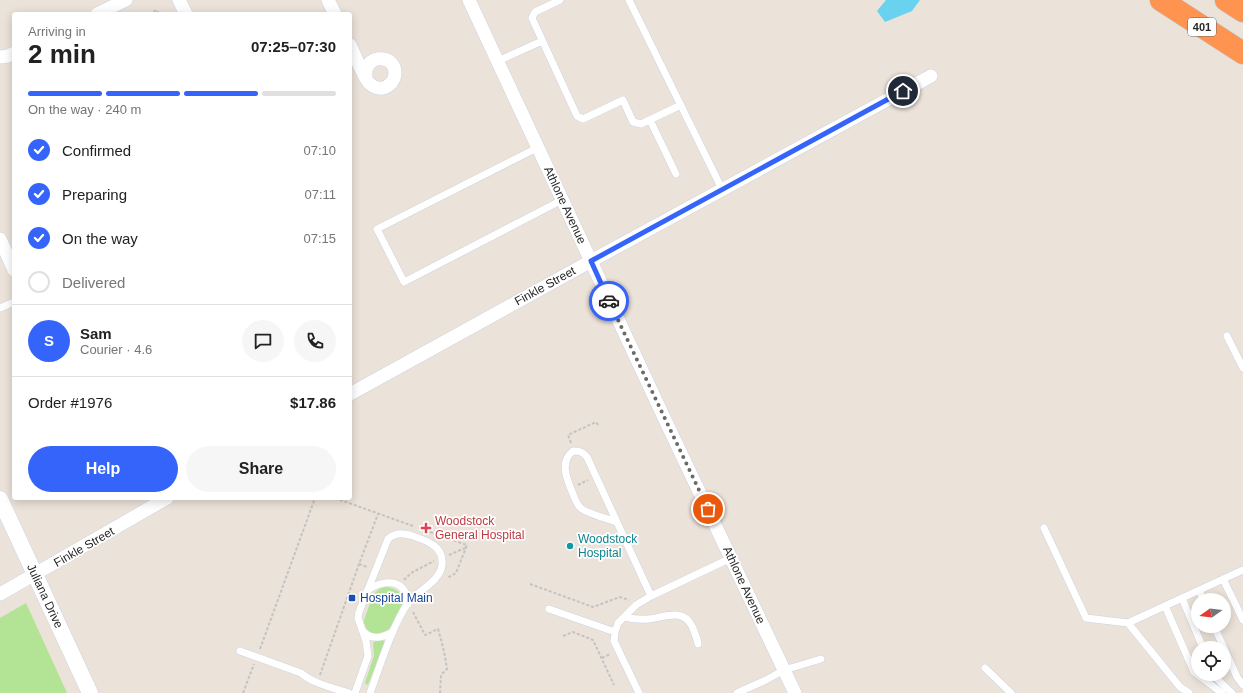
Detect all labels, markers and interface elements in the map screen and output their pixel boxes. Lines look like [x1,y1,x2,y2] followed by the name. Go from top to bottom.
[1188,18,1216,36] road number: 401
[28,24,86,39] text: Arriving in
[251,38,336,55] text: 07:25–07:30
[28,39,96,69] text: 2 min
[886,74,920,108] pin
[892,80,914,102] icon: home
[28,102,141,117] text: On the way · 240 m
[28,139,50,161] icon: check
[62,142,131,159] text: Confirmed
[303,143,336,158] text: 07:10
[541,164,589,246] street label: Athlone Avenue
[28,183,50,205] icon: check
[62,186,127,203] text: Preparing
[304,187,336,202] text: 07:11
[28,227,50,249] icon: check
[62,230,138,247] text: On the way
[303,231,336,246] text: 07:15
[512,263,578,308] street label: Finkle Street
[62,274,125,291] text: Delivered
[589,281,629,321] courier
[598,290,620,312] icon: car
[242,320,284,362] button: chat
[294,320,336,362] button: phone
[80,325,112,342] text: Sam
[44,332,54,349] text: S
[80,342,152,357] text: Courier · 4.6
[28,394,112,411] text: Order #1976
[290,394,336,411] text: $17.86
[28,446,178,492] button: Help
[186,446,336,492] button: Share
[691,492,725,526] pin
[697,498,719,520] icon: bag
[435,514,524,542] place label: Woodstock General Hospital
[420,522,432,534] marker: Woodstock General Hospital
[51,524,117,570] street label: Finkle Street
[578,532,638,560] place label: Woodstock Hospital
[565,541,575,551] marker: Woodstock Hospital
[720,544,768,626] street label: Athlone Avenue
[24,562,66,631] street label: Juliana Drive
[360,591,433,605] place label: Hospital Main
[347,593,357,603] marker: Hospital Main
[1191,593,1231,633] north arrow
[1191,593,1231,681] map controls
[1191,641,1231,681] button: locate

